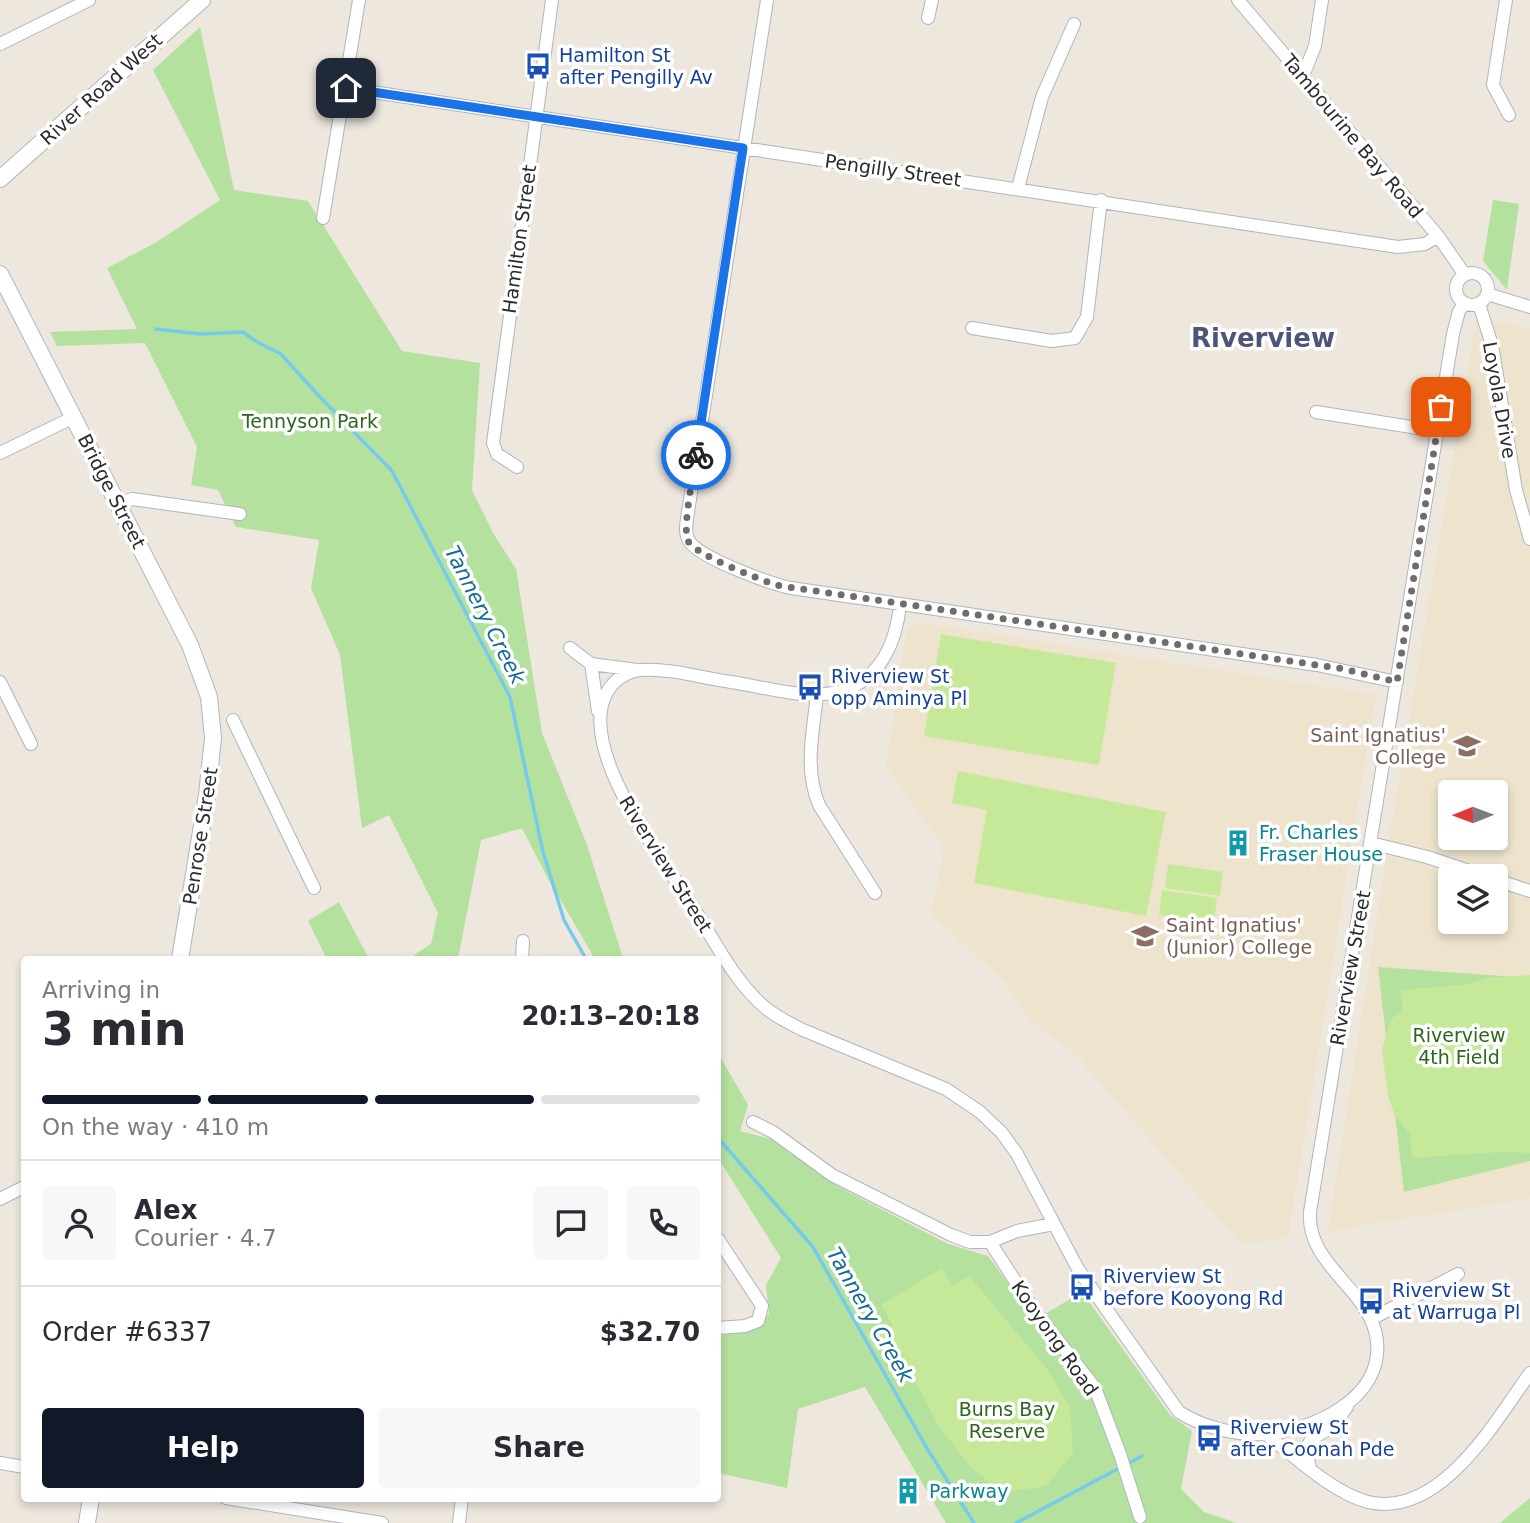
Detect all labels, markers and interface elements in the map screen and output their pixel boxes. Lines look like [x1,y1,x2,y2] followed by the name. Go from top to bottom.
[36,29,166,149] street label: River Road West
[559,44,713,88] place label: Hamilton St after Pengilly Av
[1277,49,1428,222] street label: Tambourine Bay Road
[523,51,553,81] bus stop icon: Hamilton St after Pengilly Av
[316,58,376,118] pin
[327,69,365,107] icon: home
[823,150,963,190] street label: Pengilly Street
[498,163,540,315] street label: Hamilton Street
[1191,323,1335,353] district label: Riverview
[1479,340,1521,460] street label: Loyola Drive
[1411,377,1471,437] pin
[1422,388,1460,426] icon: bag
[241,410,378,432] park label: Tennyson Park
[661,420,731,490] courier
[74,430,150,552] street label: Bridge Street
[677,436,715,474] icon: bike
[440,542,531,689] water label: Tannery Creek
[831,665,967,709] place label: Riverview St opp Aminya Pl
[795,672,825,702] bus stop icon: Riverview St opp Aminya Pl
[1310,724,1446,768] place label: Saint Ignatius' College
[1452,731,1482,761] school or university icon: Saint Ignatius' College
[178,766,222,906] street label: Penrose Street
[1438,780,1508,850] north arrow
[1438,780,1508,934] map controls
[615,792,717,936] street label: Riverview Street
[1259,821,1383,865] place label: Fr. Charles Fraser House
[1223,828,1253,858] building icon: Fr. Charles Fraser House
[1438,864,1508,934] button: layers
[1326,889,1374,1047] street label: Riverview Street
[1166,914,1312,958] place label: Saint Ignatius' (Junior) College
[1130,921,1160,951] school or university icon: Saint Ignatius' (Junior) College
[42,977,160,1003] text: Arriving in
[521,1001,700,1031] text: 20:13–20:18
[42,1002,186,1056] text: 3 min
[1413,1024,1505,1068] park label: Riverview 4th Field
[42,1114,269,1140] text: On the way · 410 m
[42,1186,116,1260] button: person
[534,1186,608,1260] button: chat
[626,1186,700,1260] button: phone
[134,1195,197,1225] text: Alex
[134,1225,277,1251] text: Courier · 4.7
[822,1243,919,1388] water label: Tannery Creek
[1103,1265,1283,1309] place label: Riverview St before Kooyong Rd
[1067,1272,1097,1302] bus stop icon: Riverview St before Kooyong Rd
[1007,1276,1103,1400] street label: Kooyong Road
[1392,1279,1520,1323] place label: Riverview St at Warruga Pl
[1356,1286,1386,1316] bus stop icon: Riverview St at Warruga Pl
[42,1317,212,1347] text: Order #6337
[600,1317,700,1347] text: $32.70
[959,1398,1055,1442] park label: Burns Bay Reserve
[42,1408,364,1488] button: Help
[378,1408,700,1488] button: Share
[1230,1416,1394,1460] place label: Riverview St after Coonah Pde
[1194,1423,1224,1453] bus stop icon: Riverview St after Coonah Pde
[893,1476,923,1506] building icon: Parkway
[929,1480,1009,1502] place label: Parkway

